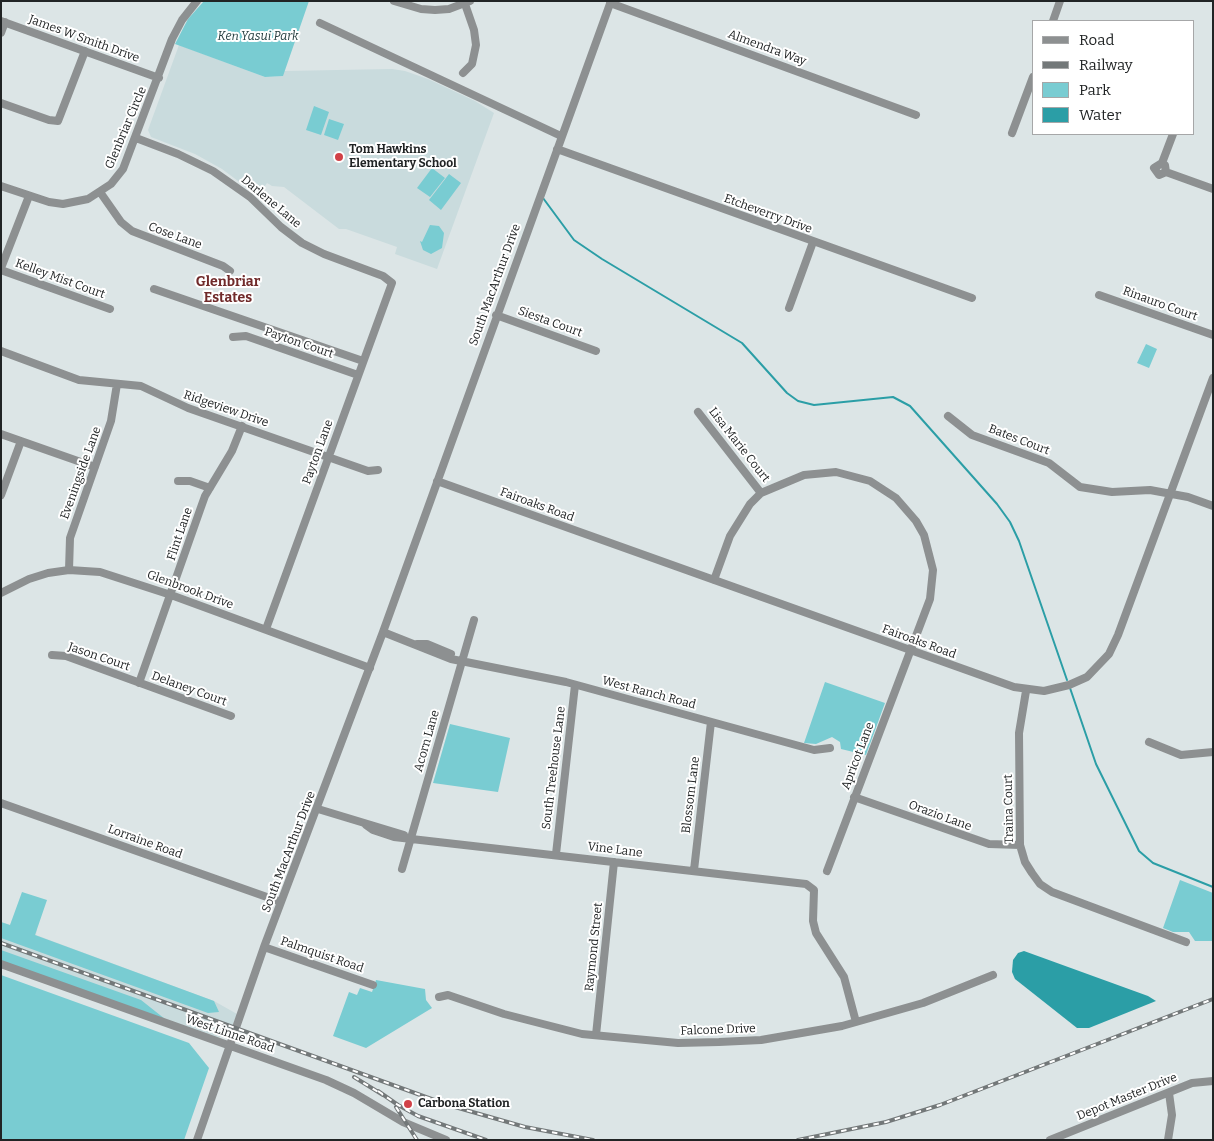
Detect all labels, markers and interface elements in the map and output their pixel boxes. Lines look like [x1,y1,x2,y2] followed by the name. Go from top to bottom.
[27,12,141,66] street label: James W Smith Drive
[1032,20,1194,135] legend
[726,27,808,69] street label: Almendra Way
[217,30,299,44] park label: Ken Yasui Park
[1079,31,1114,49] text: Road
[1079,56,1133,74] text: Railway
[1079,81,1111,99] text: Park
[102,85,150,171] street label: Glenbriar Circle
[1079,106,1121,124] text: Water
[349,143,457,171] place label: Tom Hawkins Elementary School
[333,151,345,163] marker: Tom Hawkins Elementary School
[238,173,304,231] street label: Darlene Lane
[722,191,814,237] street label: Etcheverry Drive
[146,220,204,252] street label: Cose Lane
[466,222,524,348] street label: South MacArthur Drive
[13,256,107,302] street label: Kelley Mist Court
[196,274,260,306] district label: Glenbriar Estates
[1121,284,1199,324] street label: Rinauro Court
[516,304,584,340] street label: Siesta Court
[263,324,335,362] street label: Payton Court
[182,388,270,430] street label: Ridgeview Drive
[705,405,773,485] street label: Lisa Marie Court
[300,418,336,486] street label: Payton Lane
[986,422,1052,458] street label: Bates Court
[58,425,104,521] street label: Eveningside Lane
[498,485,576,525] street label: Fairoaks Road
[164,506,196,562] street label: Flint Lane
[145,568,235,612] street label: Glenbrook Drive
[880,622,958,662] street label: Fairoaks Road
[66,640,132,674] street label: Jason Court
[149,669,229,709] street label: Delaney Court
[601,674,697,712] street label: West Ranch Road
[539,706,569,830] street label: South Treehouse Lane
[411,709,443,773] street label: Acorn Lane
[839,720,877,792] street label: Apricot Lane
[679,756,703,834] street label: Blossom Lane
[1001,774,1017,844] street label: Traina Court
[259,789,319,915] street label: South MacArthur Drive
[906,798,974,834] street label: Orazio Lane
[106,822,184,862] street label: Lorraine Road
[587,839,643,861] street label: Vine Lane
[582,902,606,992] street label: Raymond Street
[279,934,365,976] street label: Palmquist Road
[184,1012,276,1056] street label: West Linne Road
[680,1021,756,1039] street label: Falcone Drive
[1075,1070,1179,1124] street label: Depot Master Drive
[418,1097,510,1111] place label: Carbona Station
[402,1098,414,1110] marker: Carbona Station

